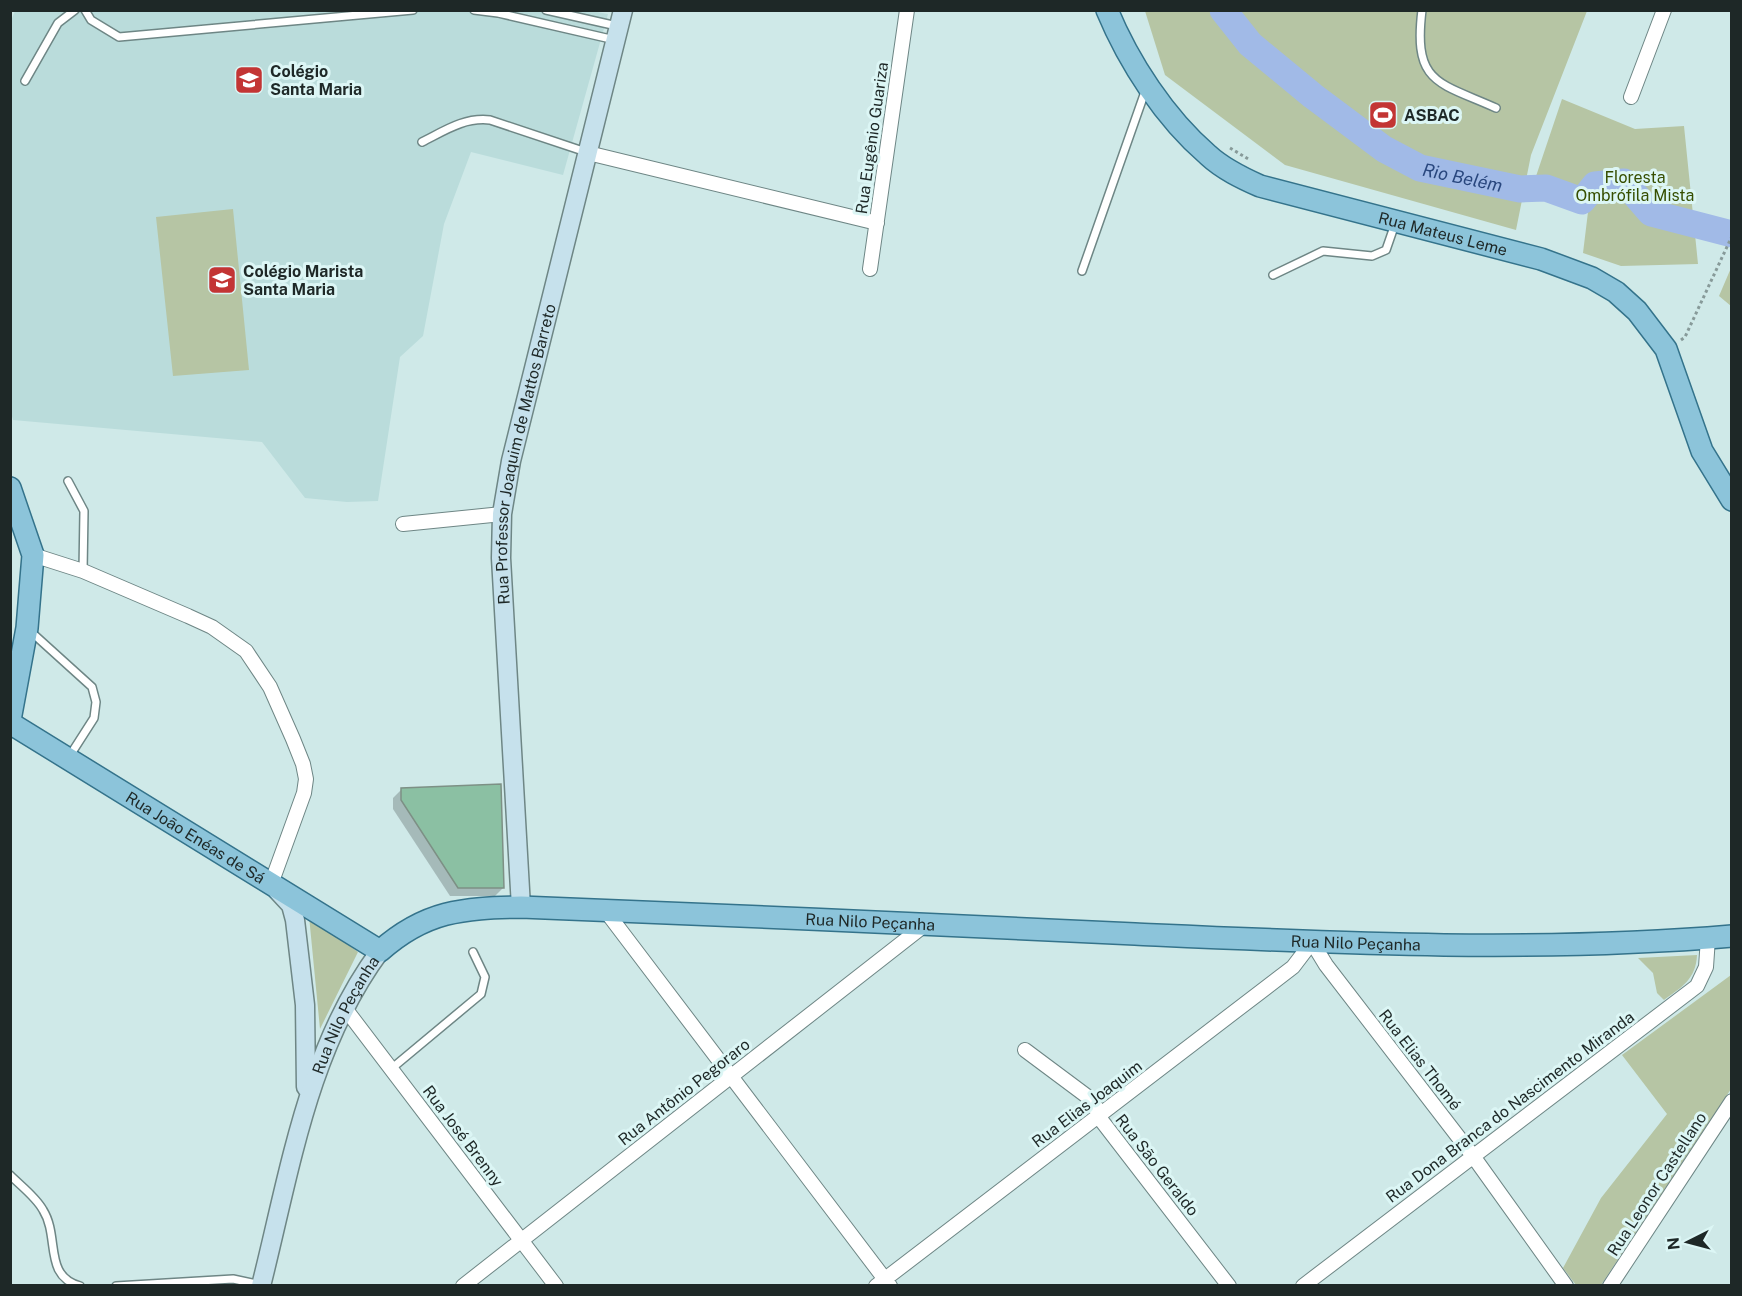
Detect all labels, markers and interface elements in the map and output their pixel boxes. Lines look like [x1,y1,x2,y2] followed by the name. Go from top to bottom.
[852,61,892,215] street label: Rua Eugênio Guariza
[270,62,362,99] place label: Colégio Santa Maria
[233,64,265,96] school or university icon: Colégio Santa Maria
[1367,99,1399,131] sports icon: ASBAC
[1404,106,1460,125] place label: ASBAC
[1421,158,1505,196] water label: Rio Belém
[1576,168,1694,205] park label: Floresta Ombrófila Mista
[1376,208,1510,259] street label: Rua Mateus Leme
[243,262,363,299] place label: Colégio Marista Santa Maria
[206,264,238,296] school or university icon: Colégio Marista Santa Maria
[491,302,559,605] street label: Rua Professor Joaquim de Mattos Barreto
[123,787,269,887] street label: Rua João Enéas de Sá
[805,909,936,934] street label: Rua Nilo Peçanha
[1290,931,1421,954] street label: Rua Nilo Peçanha
[308,952,383,1077] street label: Rua Nilo Peçanha
[1375,1006,1465,1114] street label: Rua Elias Thomé
[1382,1007,1638,1207] street label: Rua Dona Branca do Nascimento Miranda
[614,1035,754,1149] street label: Rua Antônio Pegoraro
[1028,1056,1146,1152] street label: Rua Elias Joaquim
[419,1082,507,1191] street label: Rua José Brenny
[1603,1109,1711,1259] street label: Rua Leonor Castellano
[1111,1110,1203,1220] street label: Rua São Geraldo
[1658,1212,1718,1272] north arrow
[1663,1236,1684,1251] text: N

